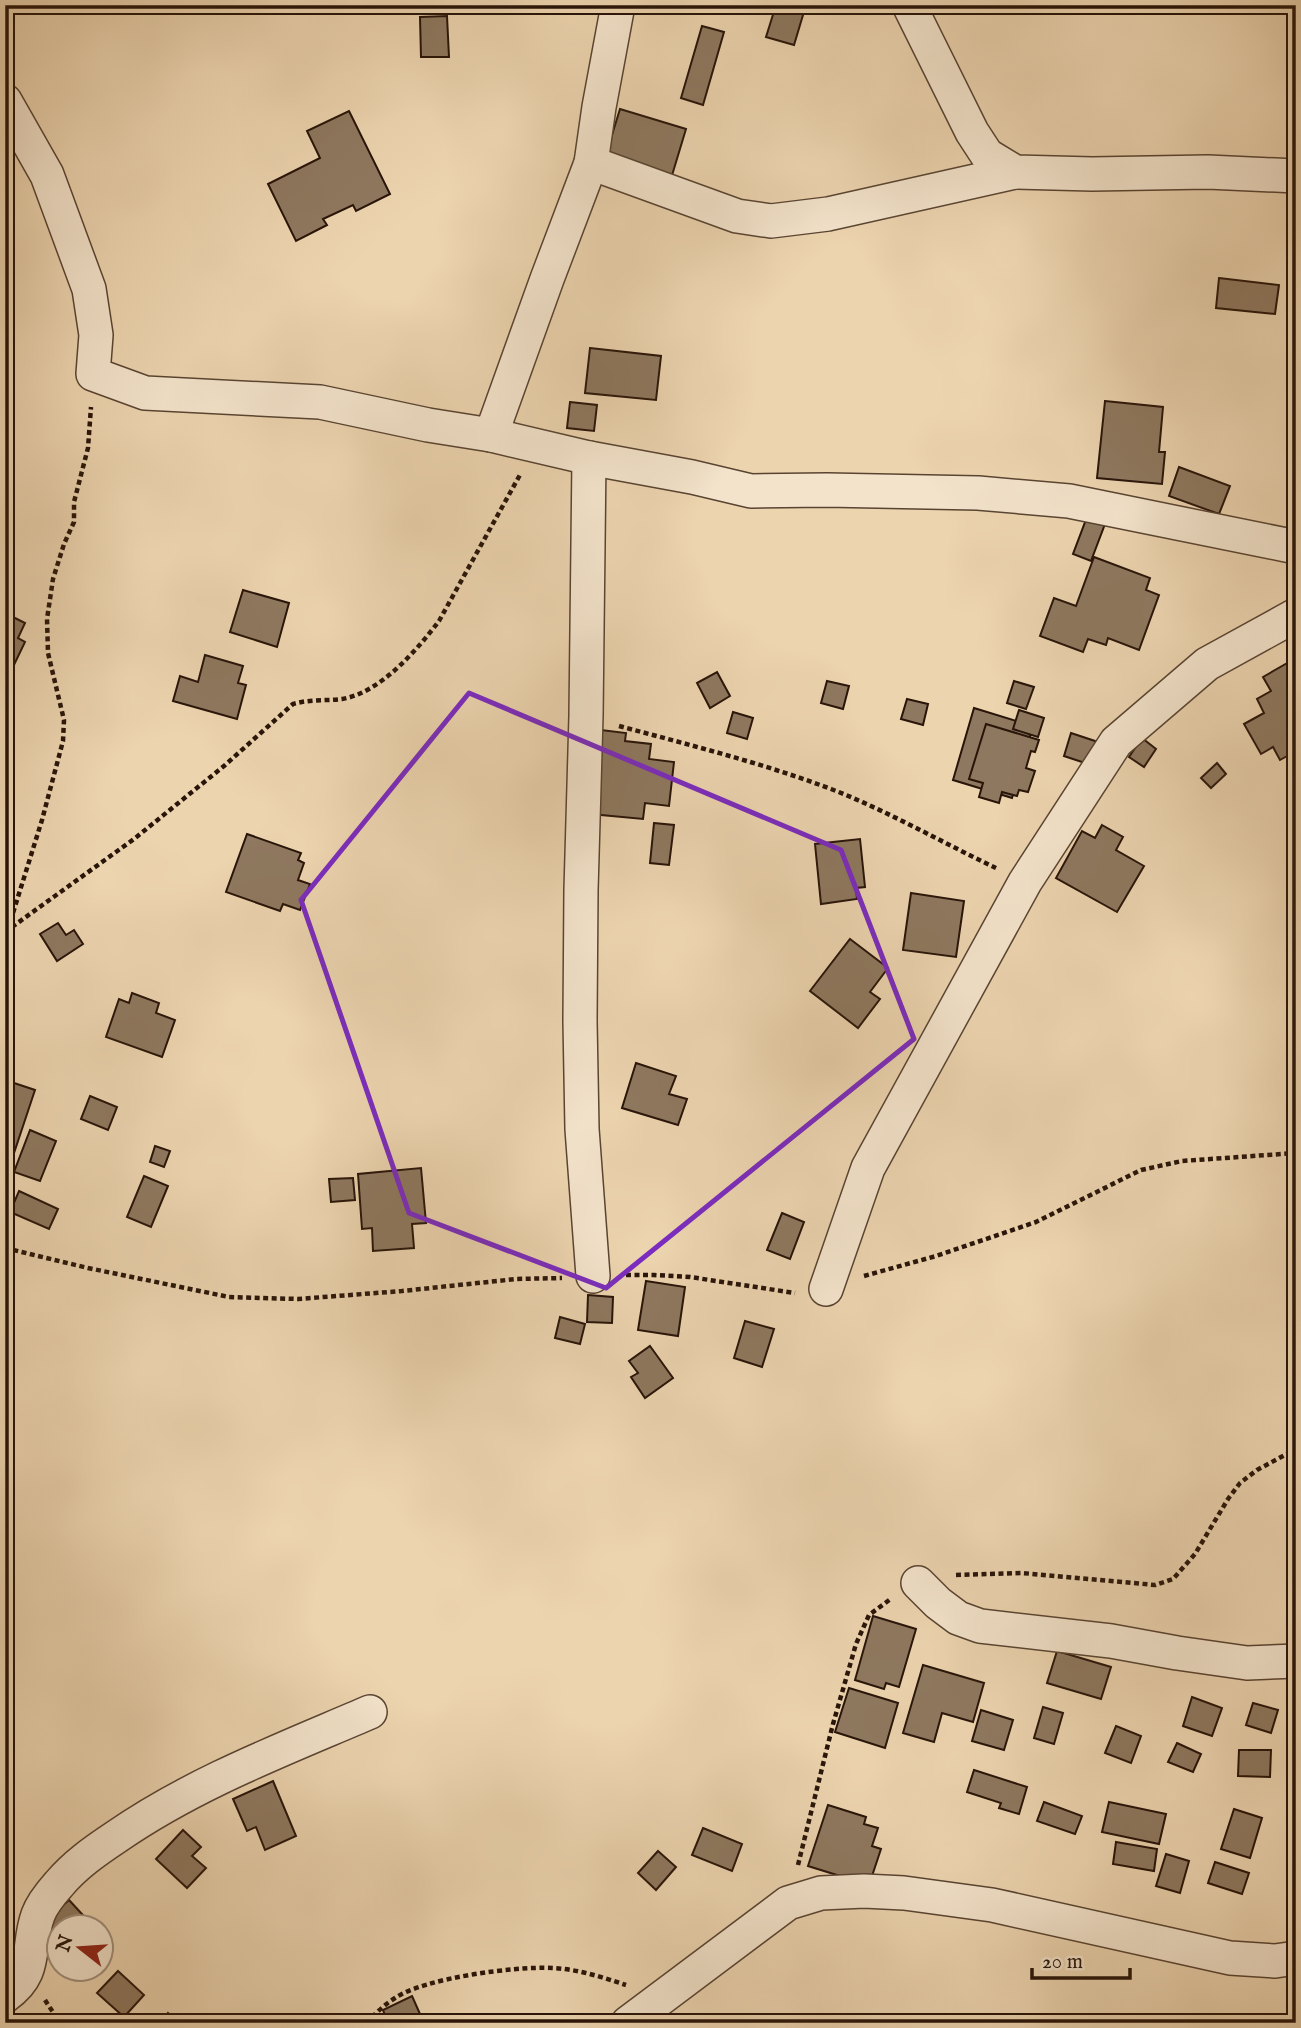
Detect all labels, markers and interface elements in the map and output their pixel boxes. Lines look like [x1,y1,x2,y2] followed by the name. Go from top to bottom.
[46,1912,116,1982] north arrow
[51,1932,80,1956] text: N
[1032,1937,1130,1981] scale bar
[1042,1949,1083,1976] text: 20 m

